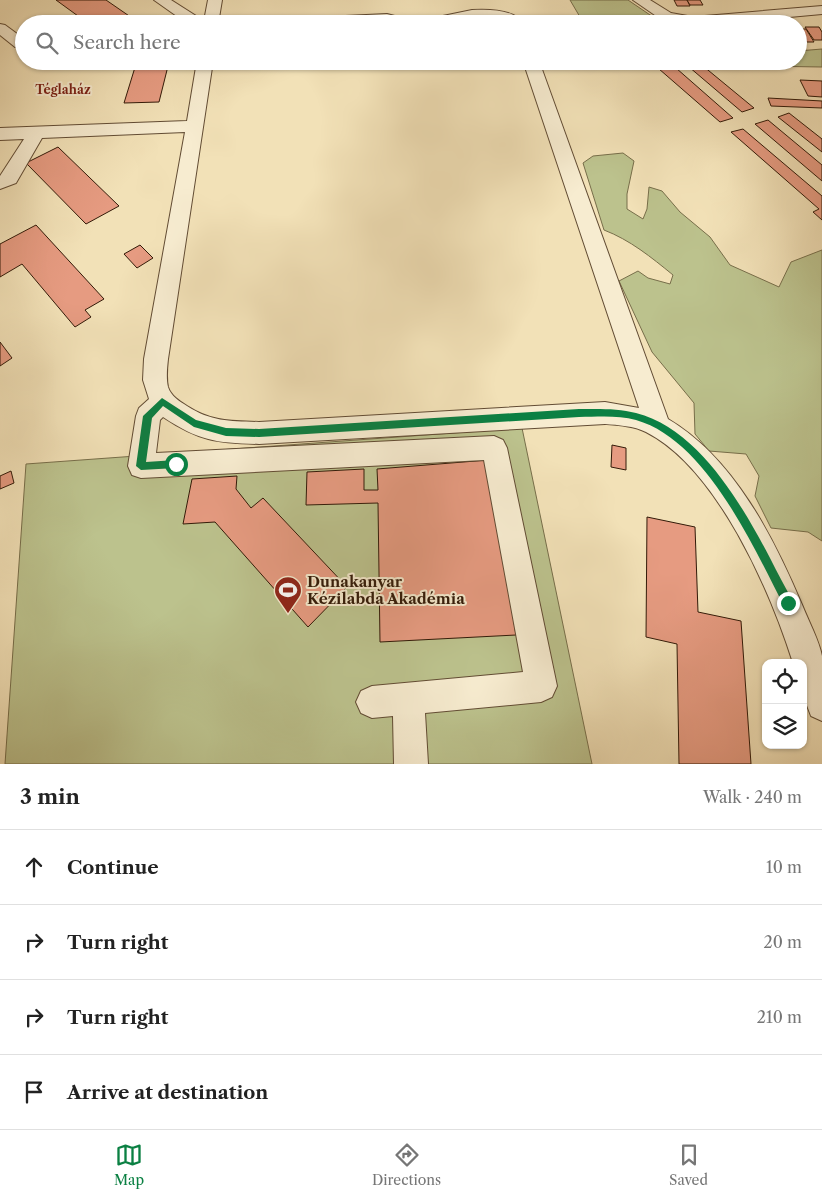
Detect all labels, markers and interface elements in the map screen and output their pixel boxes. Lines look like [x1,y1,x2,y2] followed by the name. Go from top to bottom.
[15,15,807,70] search box
[33,29,61,57] icon: search
[73,31,181,54] text: Search here
[35,82,91,97] district label: Téglaház
[165,453,188,476] route start
[307,572,465,608] place label: Dunakanyar Kézilabda Akadémia
[273,575,303,614] sports icon: Dunakanyar Kézilabda Akadémia
[777,592,800,615] route end
[762,659,807,749] map controls
[762,659,807,704] button: locate
[762,704,807,749] button: layers
[20,784,80,809] text: 3 min
[703,787,802,807] text: Walk · 240 m
[20,853,48,881] icon: ahead
[67,856,159,879] text: Continue
[766,857,802,877] text: 10 m
[20,928,48,956] icon: right
[67,931,168,954] text: Turn right
[763,932,802,952] text: 20 m
[20,1003,48,1031] icon: right
[67,1006,168,1029] text: Turn right
[757,1007,802,1027] text: 210 m
[20,1078,48,1106] icon: arrive
[67,1081,268,1104] text: Arrive at destination
[114,1141,144,1189] tab: Map
[372,1141,441,1189] tab: Directions
[669,1141,708,1189] tab: Saved

